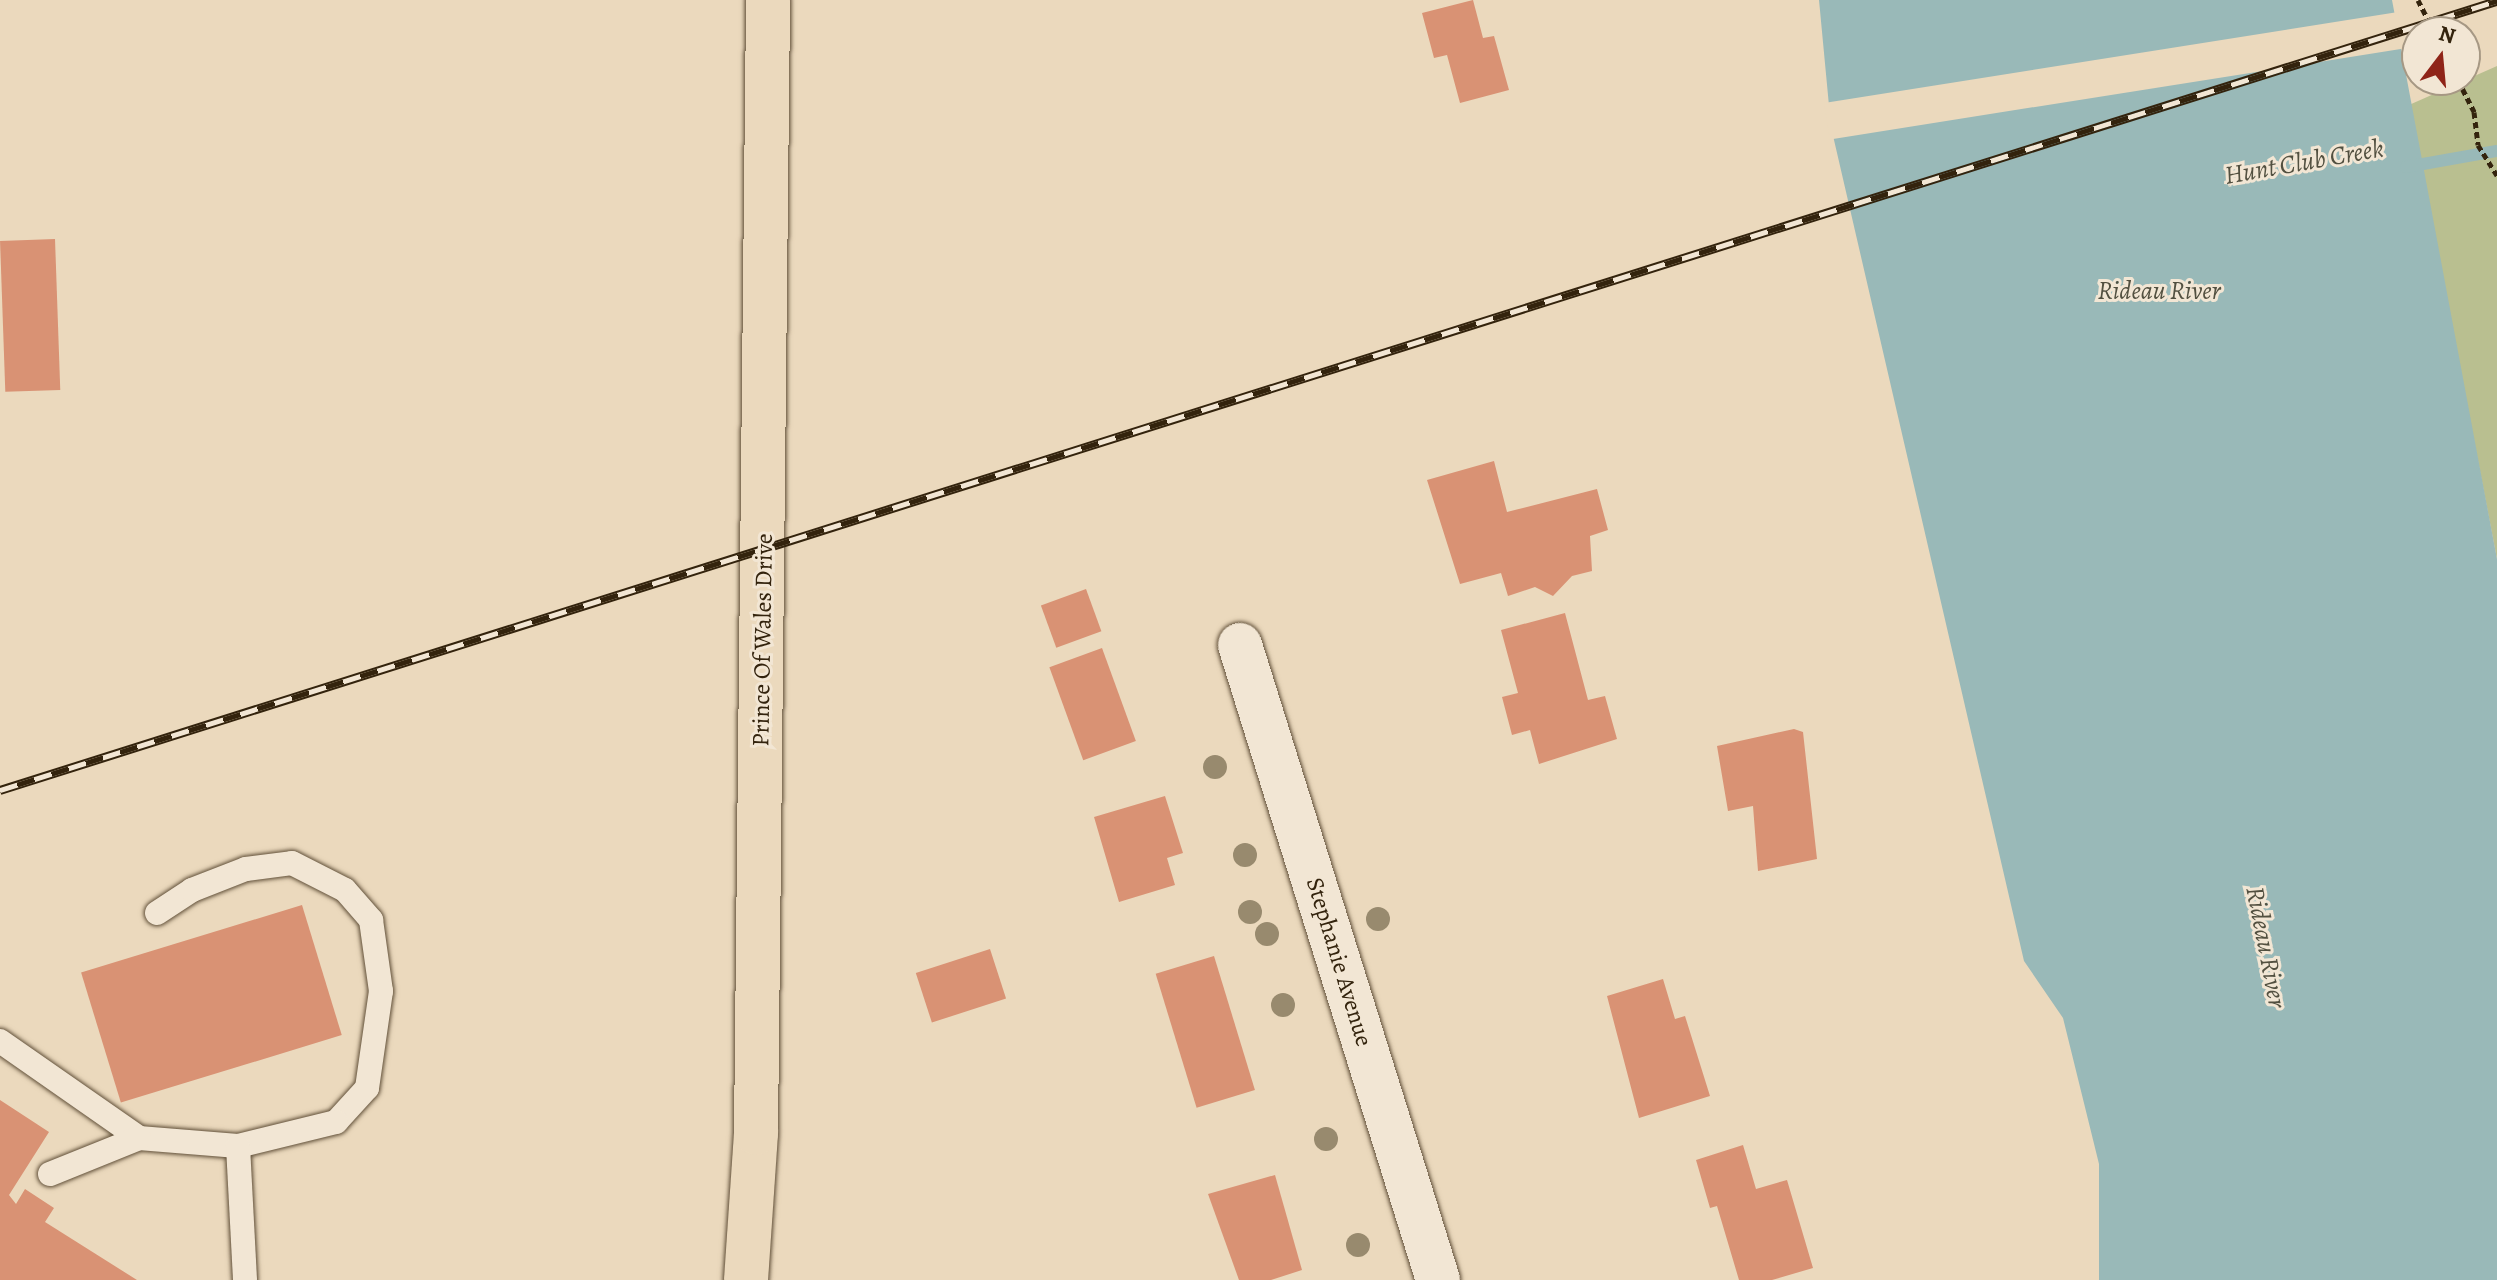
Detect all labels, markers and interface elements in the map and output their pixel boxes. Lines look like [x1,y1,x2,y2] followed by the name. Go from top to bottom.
[2401,16,2481,96] north arrow
[2435,18,2459,51] text: N
[2222,133,2386,191] water label: Hunt Club Creek
[2098,275,2220,307] water label: Rideau River
[747,533,779,747] street label: Prince Of Wales Drive
[1300,874,1378,1050] street label: Stephanie Avenue
[2239,884,2293,1010] water label: Rideau River

